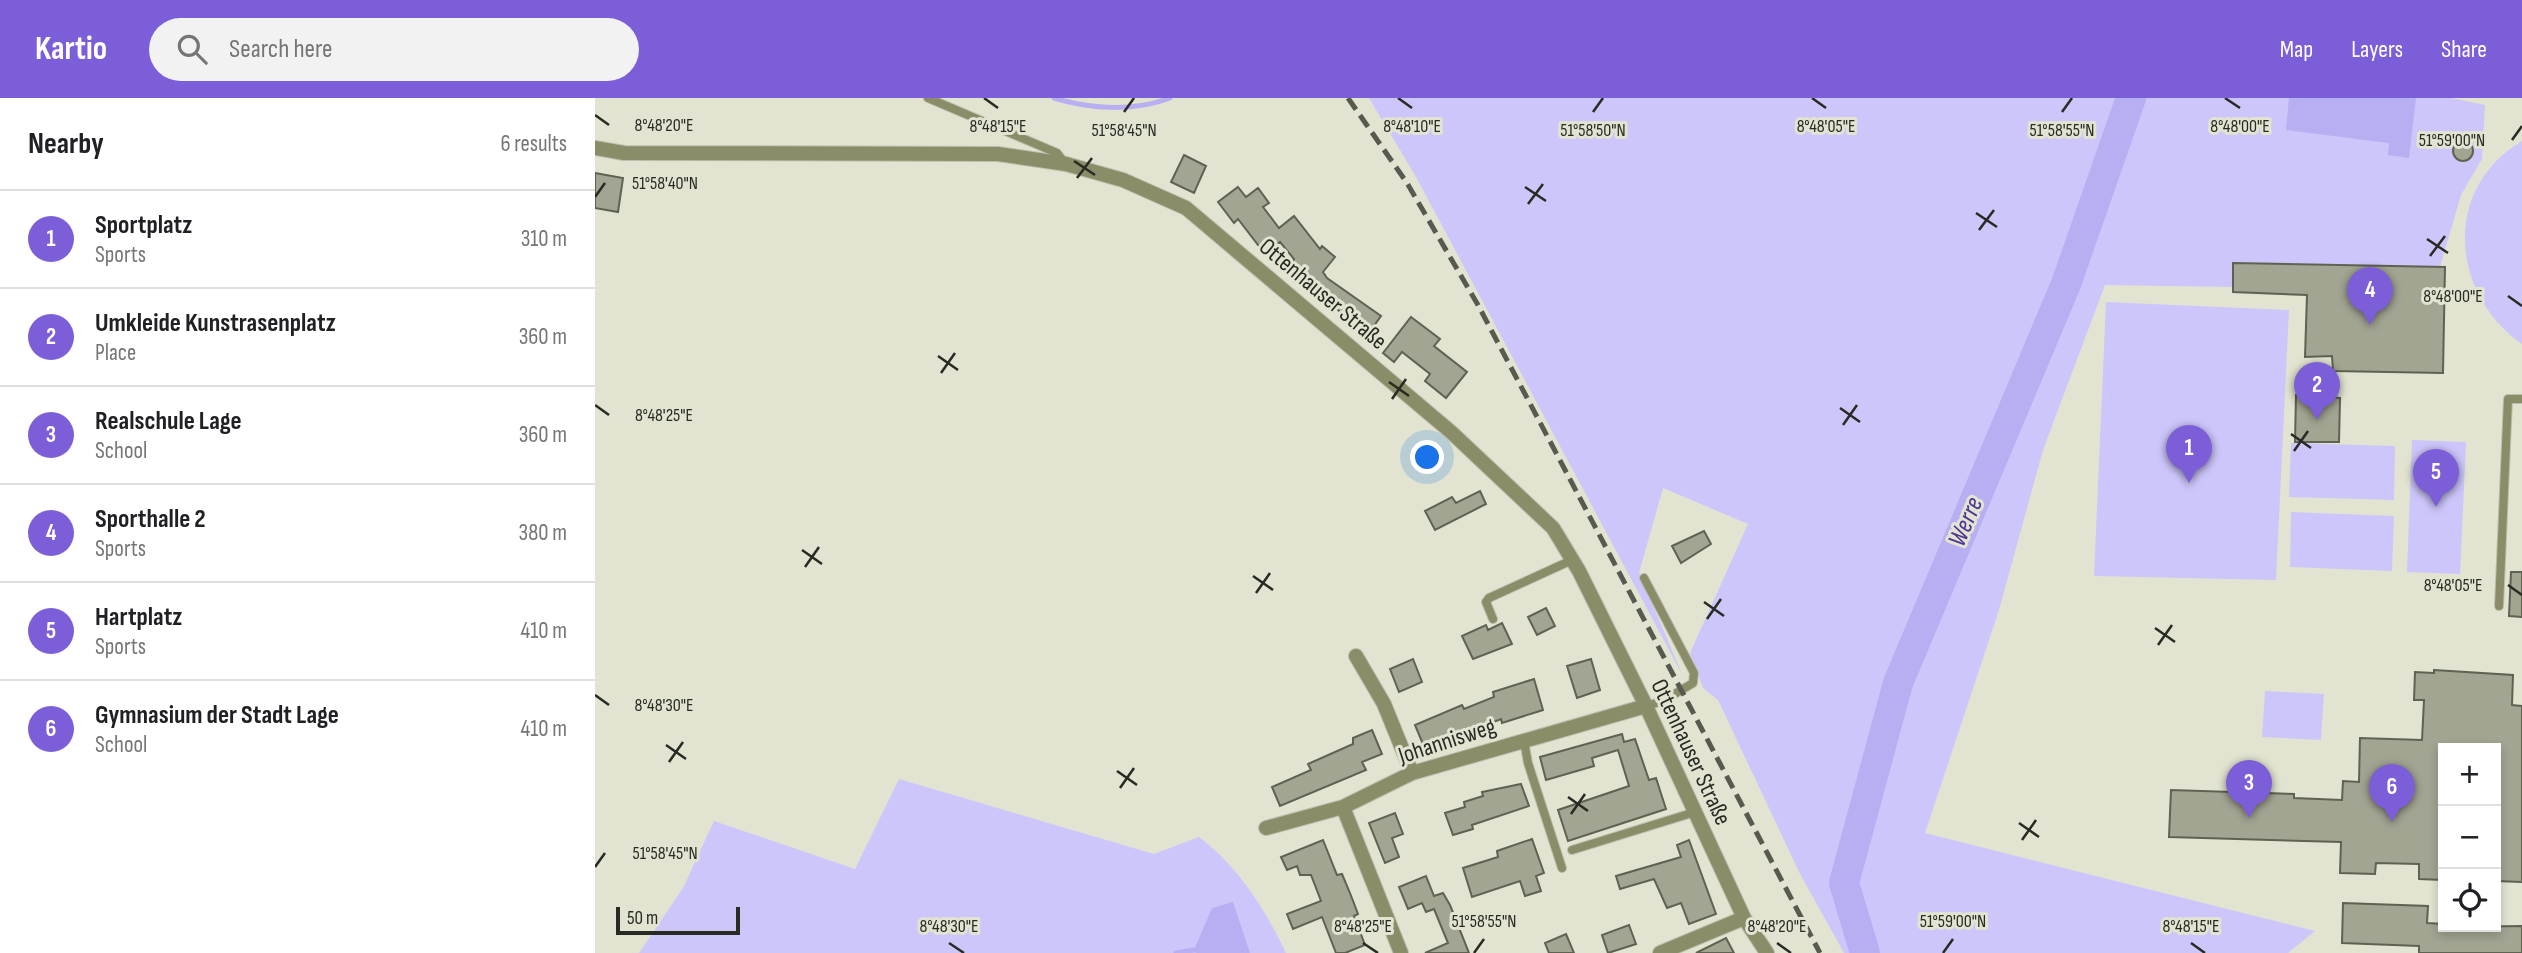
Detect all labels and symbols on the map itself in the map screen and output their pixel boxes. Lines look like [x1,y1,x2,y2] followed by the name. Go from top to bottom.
[635,115,693,136] text: 8°48'20"E
[970,116,1026,137] text: 8°48'15"E
[1383,116,1441,137] text: 8°48'10"E
[1797,116,1855,137] text: 8°48'05"E
[2210,116,2270,137] text: 8°48'00"E
[1091,120,1157,141] text: 51°58'45"N
[1560,120,1626,141] text: 51°58'50"N
[2030,120,2094,141] text: 51°58'55"N
[2419,130,2485,151] text: 51°59'00"N
[632,173,698,194] text: 51°58'40"N
[1253,232,1393,356] street label: Ottenhauser Straße
[2347,267,2393,325] pin: 4
[2423,286,2483,307] text: 8°48'00"E
[2294,362,2340,420] pin: 2
[635,405,693,426] text: 8°48'25"E
[2166,425,2212,483] pin: 1
[1410,440,1444,474] your location
[2413,449,2459,507] pin: 5
[1942,493,1990,551] water label: Werre
[2424,575,2482,596] text: 8°48'05"E
[1645,674,1737,830] street label: Ottenhauser Straße
[635,695,693,716] text: 8°48'30"E
[1394,712,1499,771] street label: Johannisweg
[2226,760,2272,818] pin: 3
[2369,764,2415,822] pin: 6
[632,843,698,864] text: 51°58'45"N
[616,904,740,936] scale bar
[1452,911,1516,932] text: 51°58'55"N
[1920,911,1986,932] text: 51°59'00"N
[920,916,978,937] text: 8°48'30"E
[1334,916,1392,937] text: 8°48'25"E
[1748,916,1806,937] text: 8°48'20"E
[2163,916,2219,937] text: 8°48'15"E

